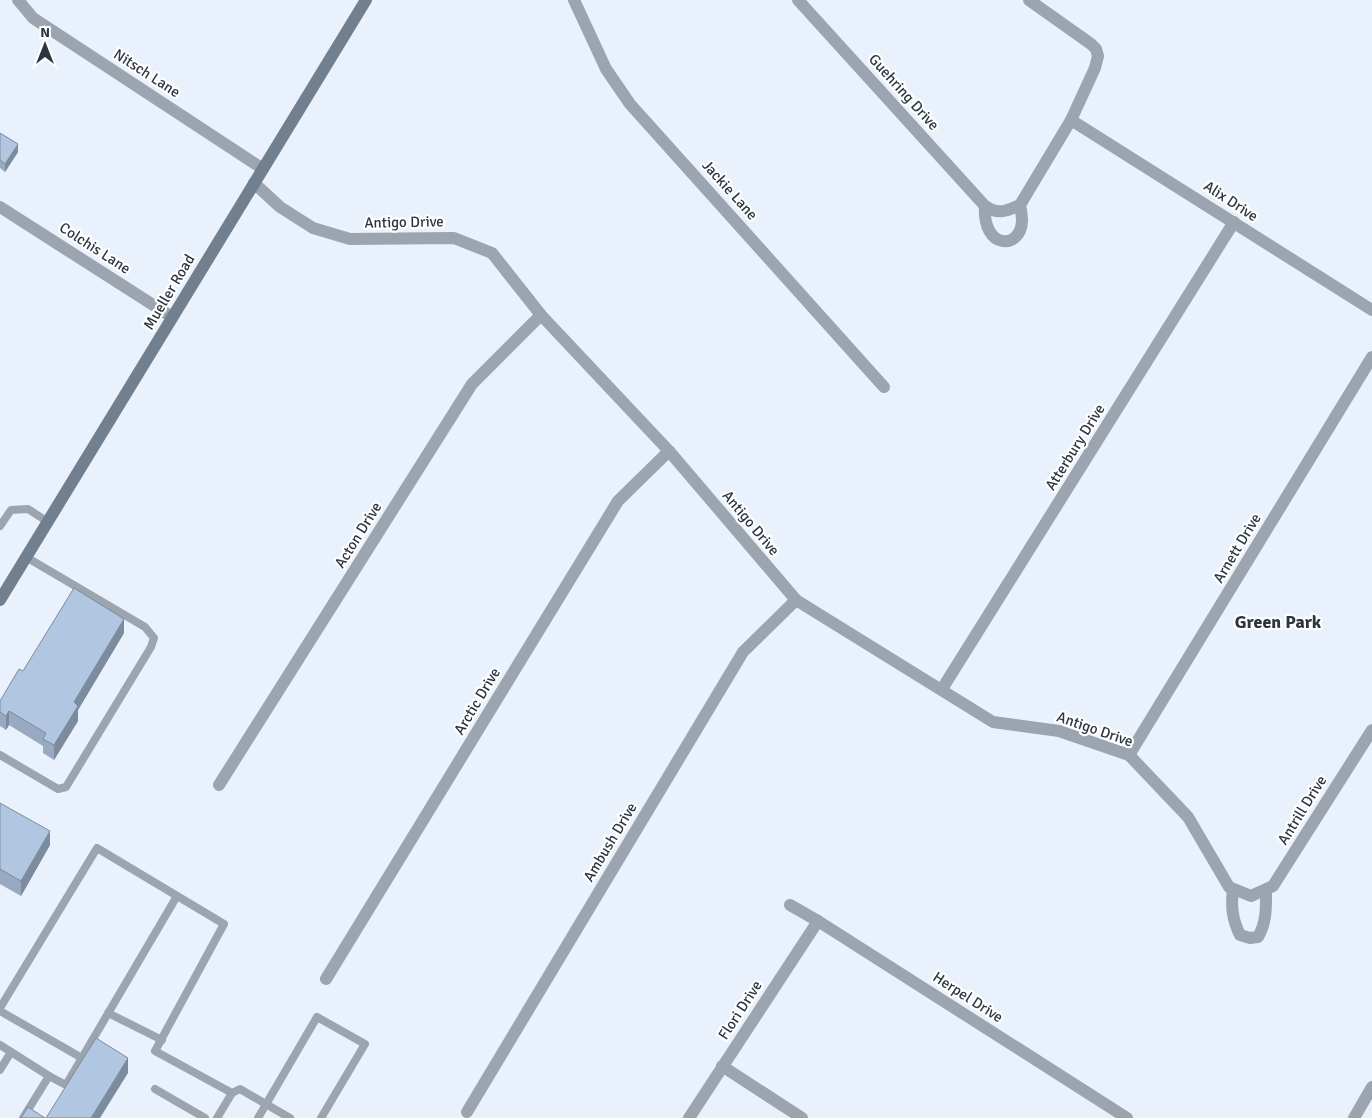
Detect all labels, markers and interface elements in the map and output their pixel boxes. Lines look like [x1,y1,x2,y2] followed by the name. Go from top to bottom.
[20,20,70,70] north arrow
[40,24,50,41] text: N
[110,45,184,101] street label: Nitsch Lane
[865,50,943,134] street label: Guehring Drive
[698,156,762,224] street label: Jackie Lane
[1200,177,1262,225] street label: Alix Drive
[364,212,444,232] street label: Antigo Drive
[56,218,134,278] street label: Colchis Lane
[139,251,199,333] street label: Mueller Road
[1041,401,1109,493] street label: Atterbury Drive
[719,487,783,559] street label: Antigo Drive
[331,499,385,571] street label: Acton Drive
[1209,510,1265,586] street label: Arnett Drive
[1235,611,1322,633] district label: Green Park
[450,664,504,738] street label: Arctic Drive
[1055,708,1135,750] street label: Antigo Drive
[1274,772,1330,848] street label: Antrill Drive
[579,799,641,885] street label: Ambush Drive
[930,968,1006,1026] street label: Herpel Drive
[714,977,766,1043] street label: Flori Drive

